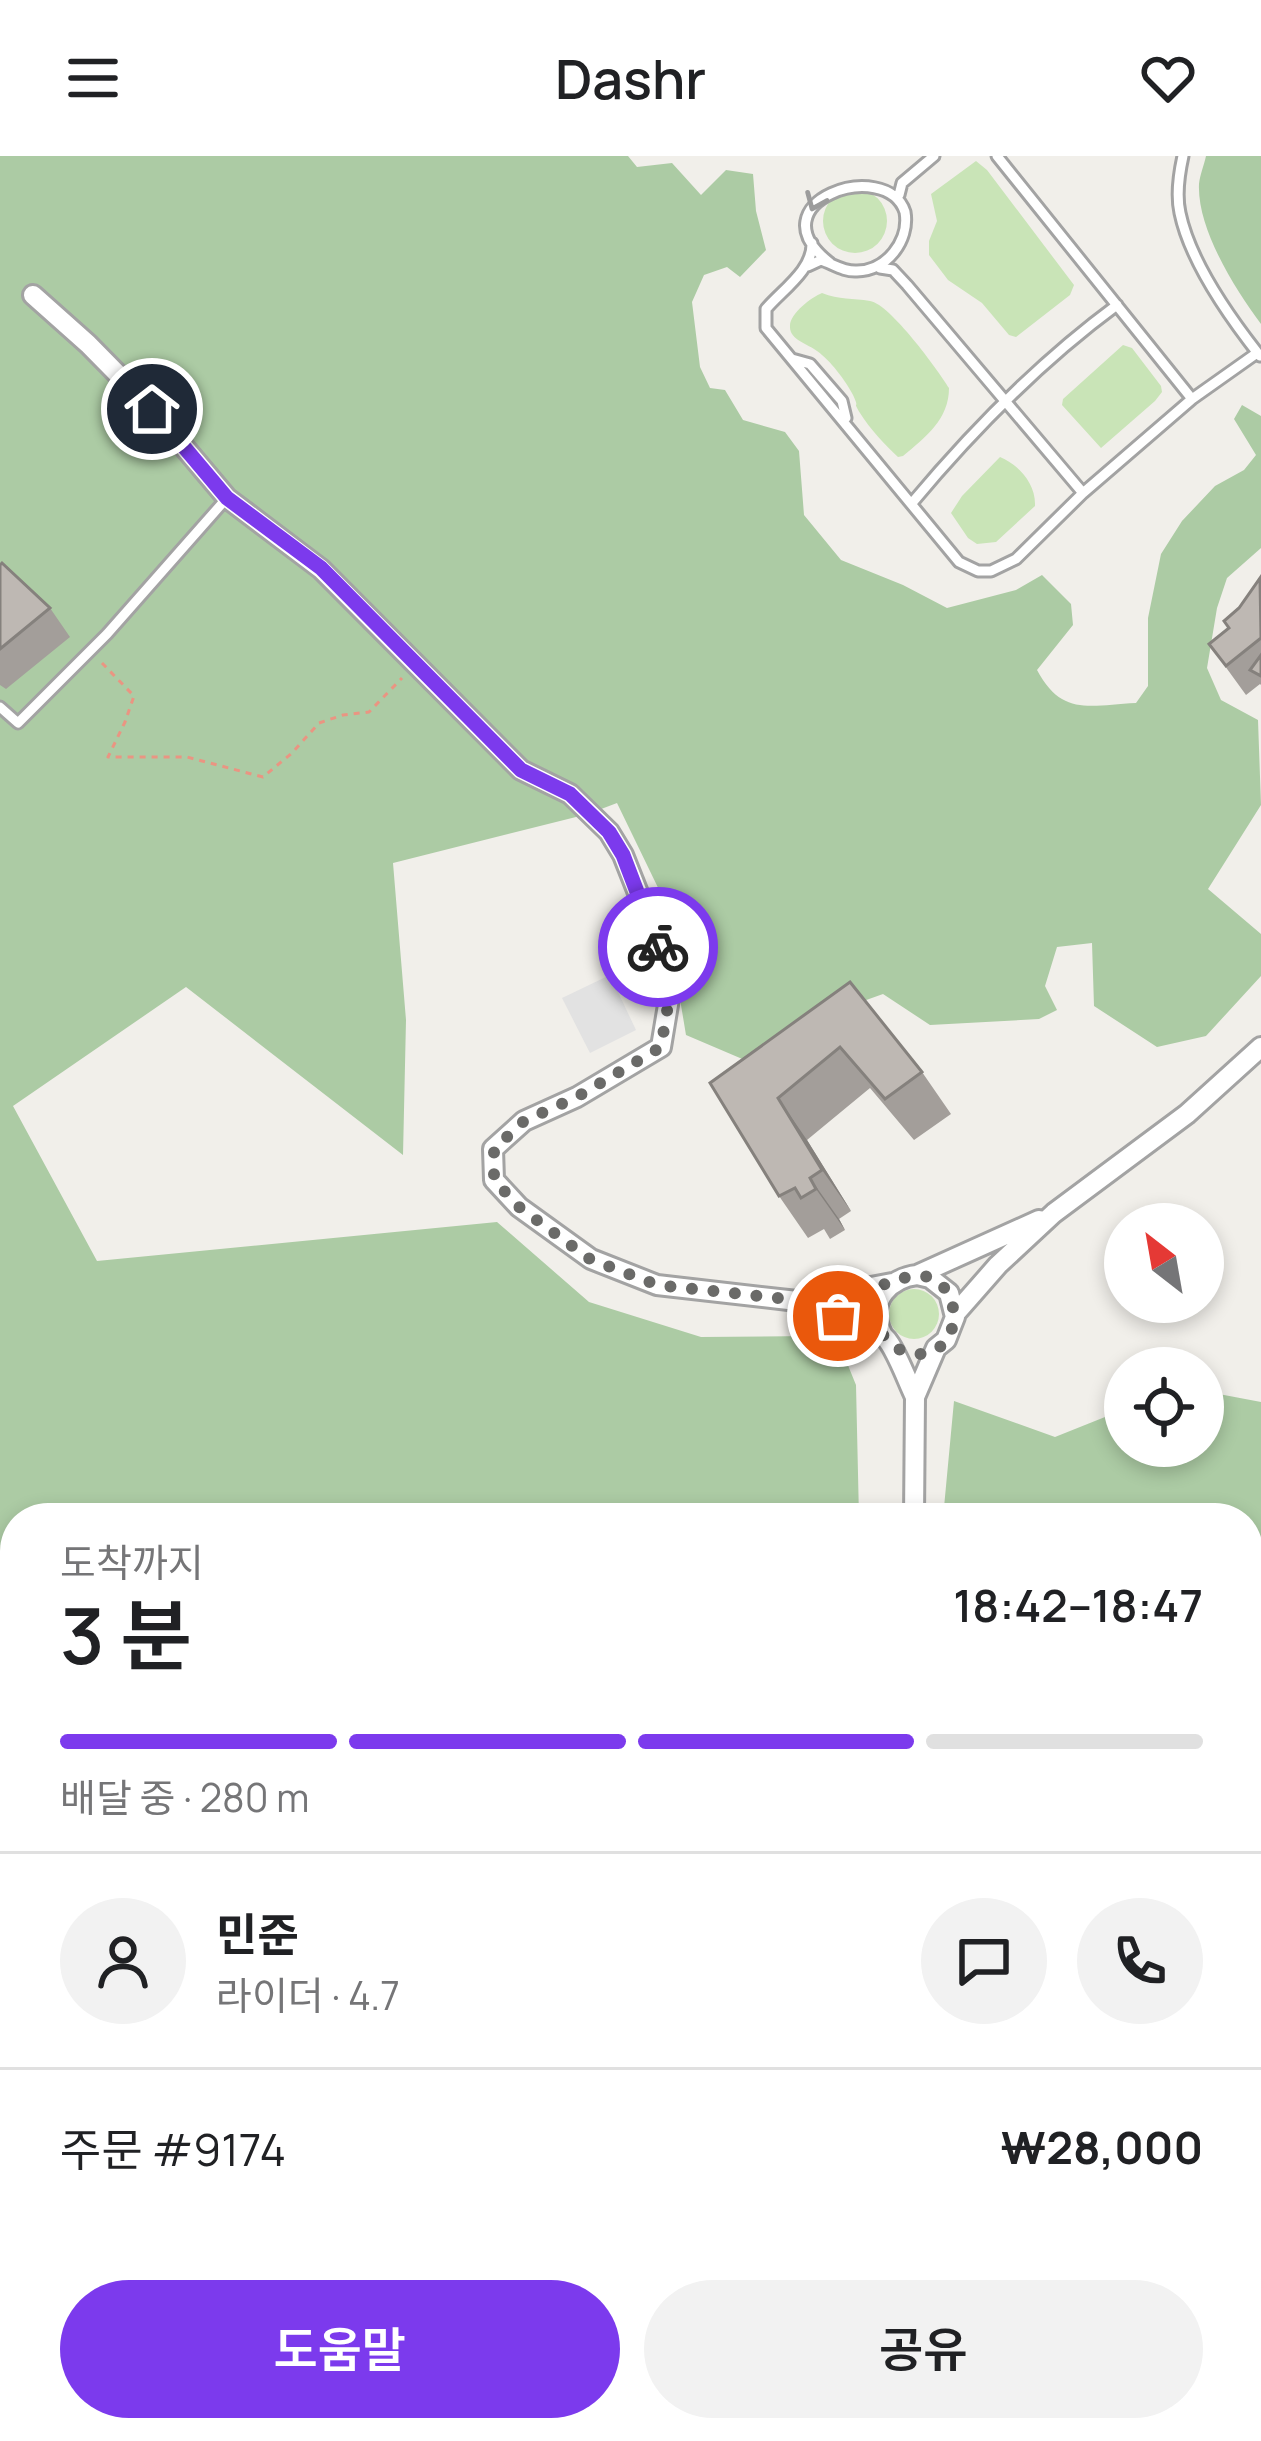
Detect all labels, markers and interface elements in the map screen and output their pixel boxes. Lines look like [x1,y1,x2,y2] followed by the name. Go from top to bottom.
[555,41,706,115] text: Dashr
[60,45,126,111] icon: menu
[1135,45,1201,111] icon: heart
[805,190,829,211] one-way arrow
[101,358,203,460] pin
[119,376,185,442] icon: home
[598,887,718,1007] courier
[625,914,691,980] icon: bike
[1104,1203,1224,1323] north arrow
[1104,1203,1224,1467] map controls
[787,1265,889,1367] pin
[805,1283,871,1349] icon: bag
[1104,1347,1224,1467] button: locate
[60,1535,204,1589] text: 도착까지
[953,1574,1203,1636] text: 18:42–18:47
[60,1581,192,1687] text: 3 분
[60,1770,309,1824] text: 배달 중 · 280 m
[60,1898,186,2024] button: person
[921,1898,1047,2024] button: chat
[1077,1898,1203,2024] button: phone
[216,1903,299,1965] text: 민준
[216,1968,400,2022] text: 라이더 · 4.7
[1001,2116,1203,2178] text: ₩28,000
[60,2118,286,2180] text: 주문 #9174
[60,2280,620,2418] button: 도움말
[644,2280,1203,2418] button: 공유

